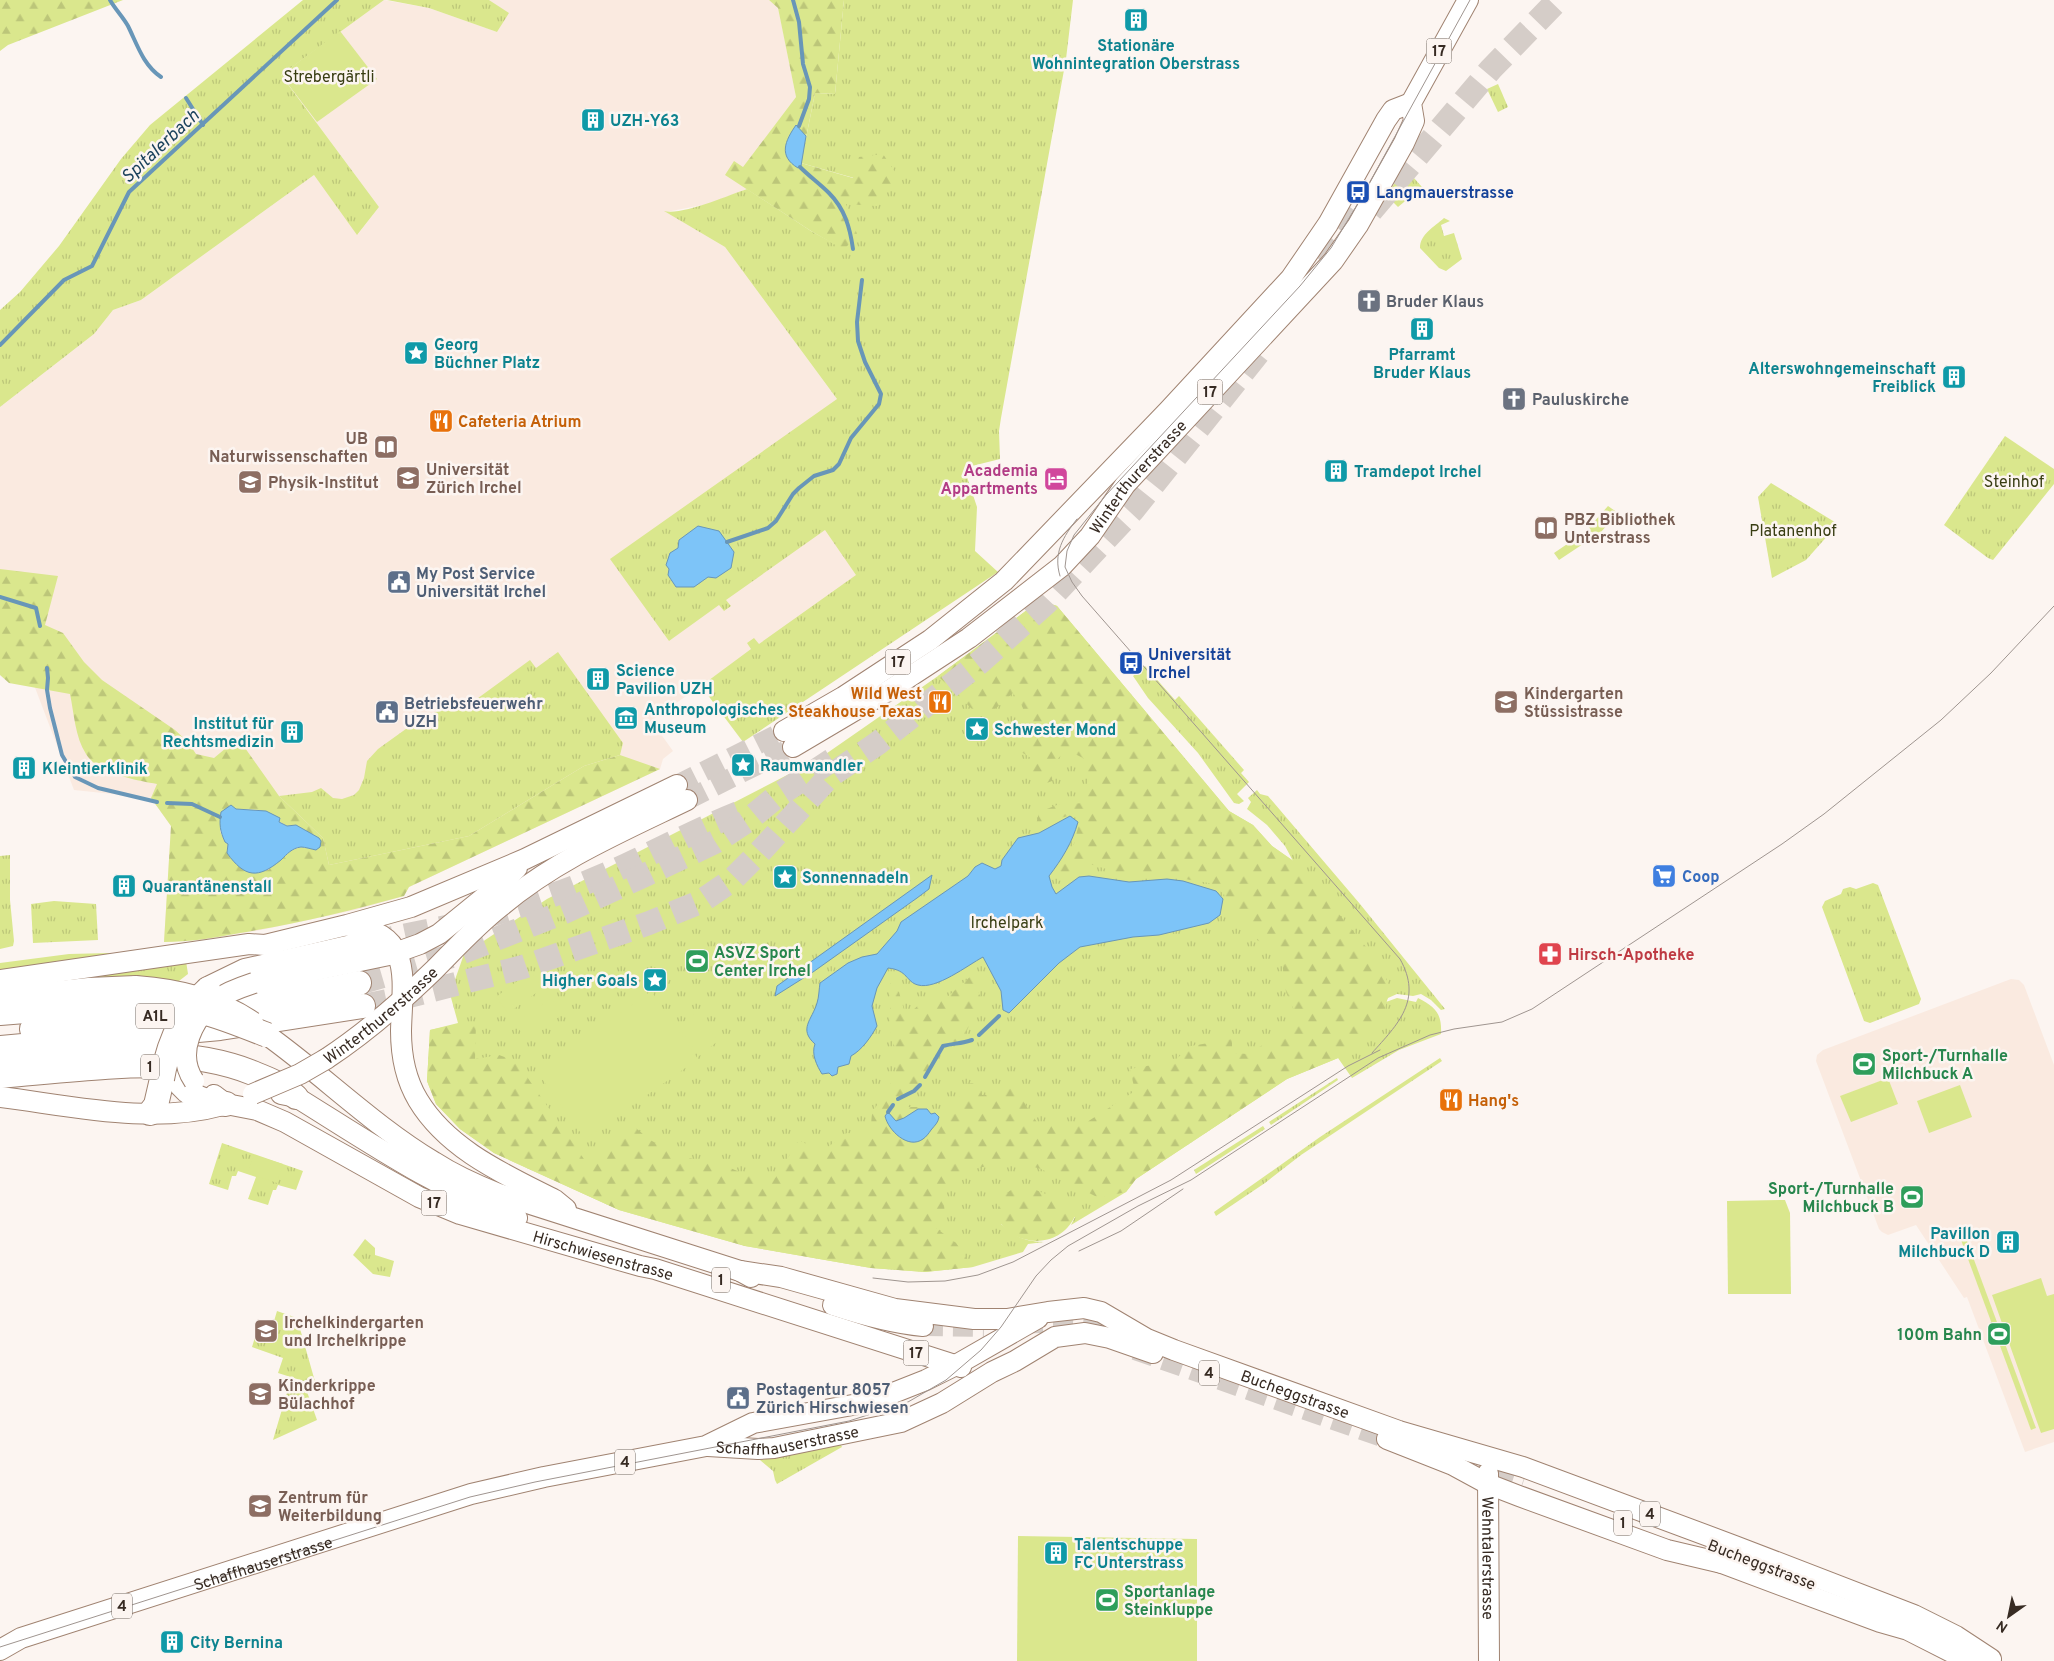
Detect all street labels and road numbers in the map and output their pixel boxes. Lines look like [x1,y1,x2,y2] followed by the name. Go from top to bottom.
[1426,38,1452,64] road number: 17
[1198,380,1222,404] road number: 17
[1086,417,1192,539] street label: Winterthurerstrasse
[886,650,910,674] road number: 17
[320,963,443,1070] street label: Winterthurerstrasse
[136,1004,174,1028] road number: A1L
[141,1054,159,1080] road number: 1
[422,1190,446,1216] road number: 17
[530,1228,676,1286] street label: Hirschwiesenstrasse
[712,1268,730,1292] road number: 1
[904,1340,928,1366] road number: 17
[1199,1360,1219,1386] road number: 4
[1237,1367,1352,1424] street label: Bucheggstrasse
[715,1423,861,1461] street label: Schaffhauserstrasse
[615,1450,635,1474] road number: 4
[1476,1496,1497,1620] street label: Wehntalerstrasse
[1640,1502,1660,1526] road number: 4
[1614,1510,1632,1536] road number: 1
[191,1533,336,1597] street label: Schaffhauserstrasse
[1704,1536,1818,1596] street label: Bucheggstrasse
[112,1594,132,1618] road number: 4

